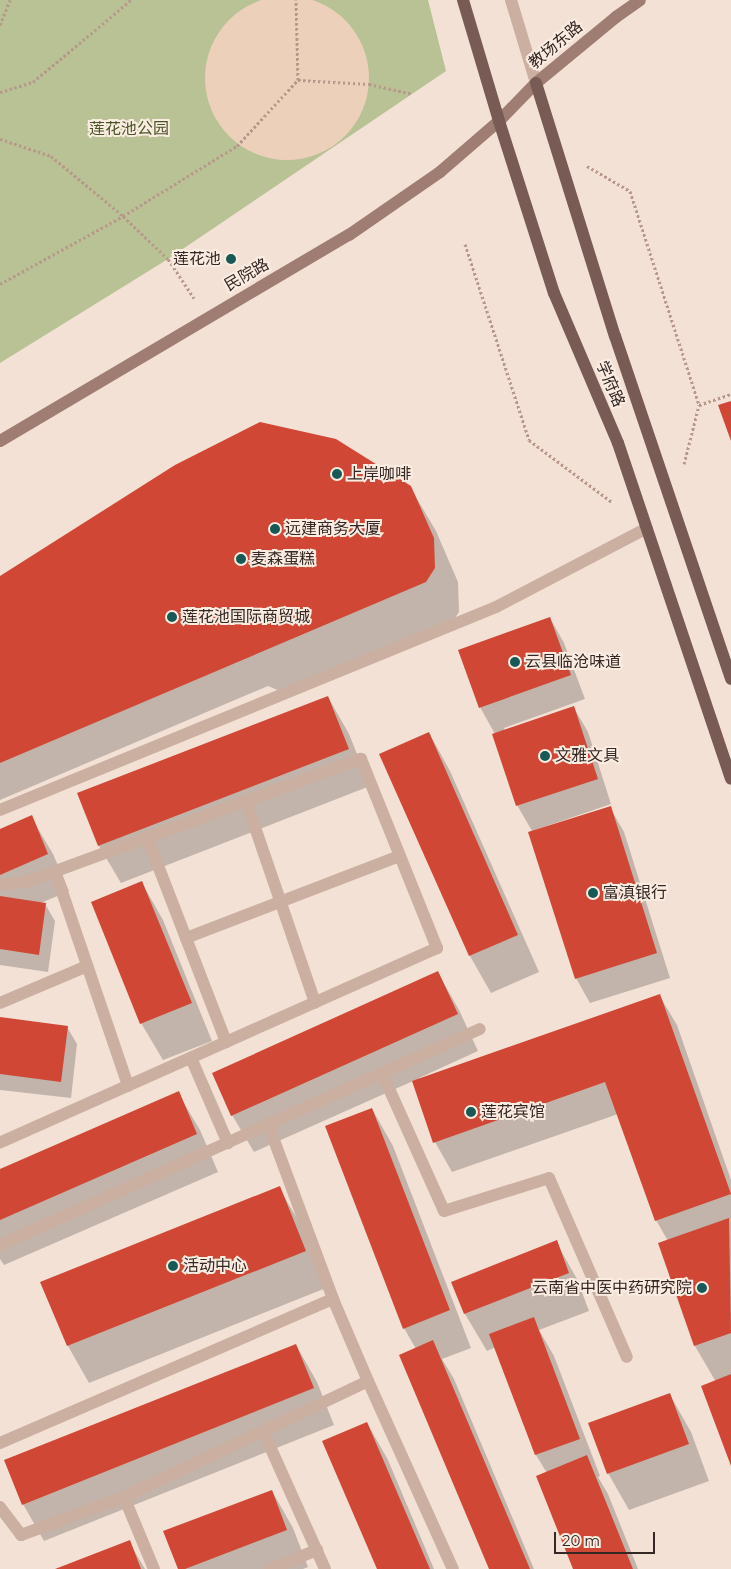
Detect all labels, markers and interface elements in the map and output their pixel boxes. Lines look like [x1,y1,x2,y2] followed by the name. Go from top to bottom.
[525,17,587,73] street label: 教场东路
[89,119,169,139] park label: 莲花池公园
[173,249,221,269] place label: 莲花池
[225,253,237,265] marker: 莲花池
[221,255,273,295] street label: 民院路
[592,358,628,410] street label: 学府路
[347,464,411,484] place label: 上岸咖啡
[331,468,343,480] marker: 上岸咖啡
[285,519,381,539] place label: 远建商务大厦
[269,523,281,535] marker: 远建商务大厦
[251,549,315,569] place label: 麦森蛋糕
[235,553,247,565] marker: 麦森蛋糕
[182,607,310,627] place label: 莲花池国际商贸城
[166,611,178,623] marker: 莲花池国际商贸城
[525,652,621,672] place label: 云县临沧味道
[509,656,521,668] marker: 云县临沧味道
[555,746,619,766] place label: 文雅文具
[539,750,551,762] marker: 文雅文具
[603,883,667,903] place label: 富滇银行
[587,887,599,899] marker: 富滇银行
[481,1102,545,1122] place label: 莲花宾馆
[465,1106,477,1118] marker: 莲花宾馆
[183,1256,247,1276] place label: 活动中心
[167,1260,179,1272] marker: 活动中心
[532,1278,692,1298] place label: 云南省中医中药研究院
[696,1282,708,1294] marker: 云南省中医中药研究院
[556,1522,657,1554] scale bar
[562,1531,600,1550] text: 20 m

